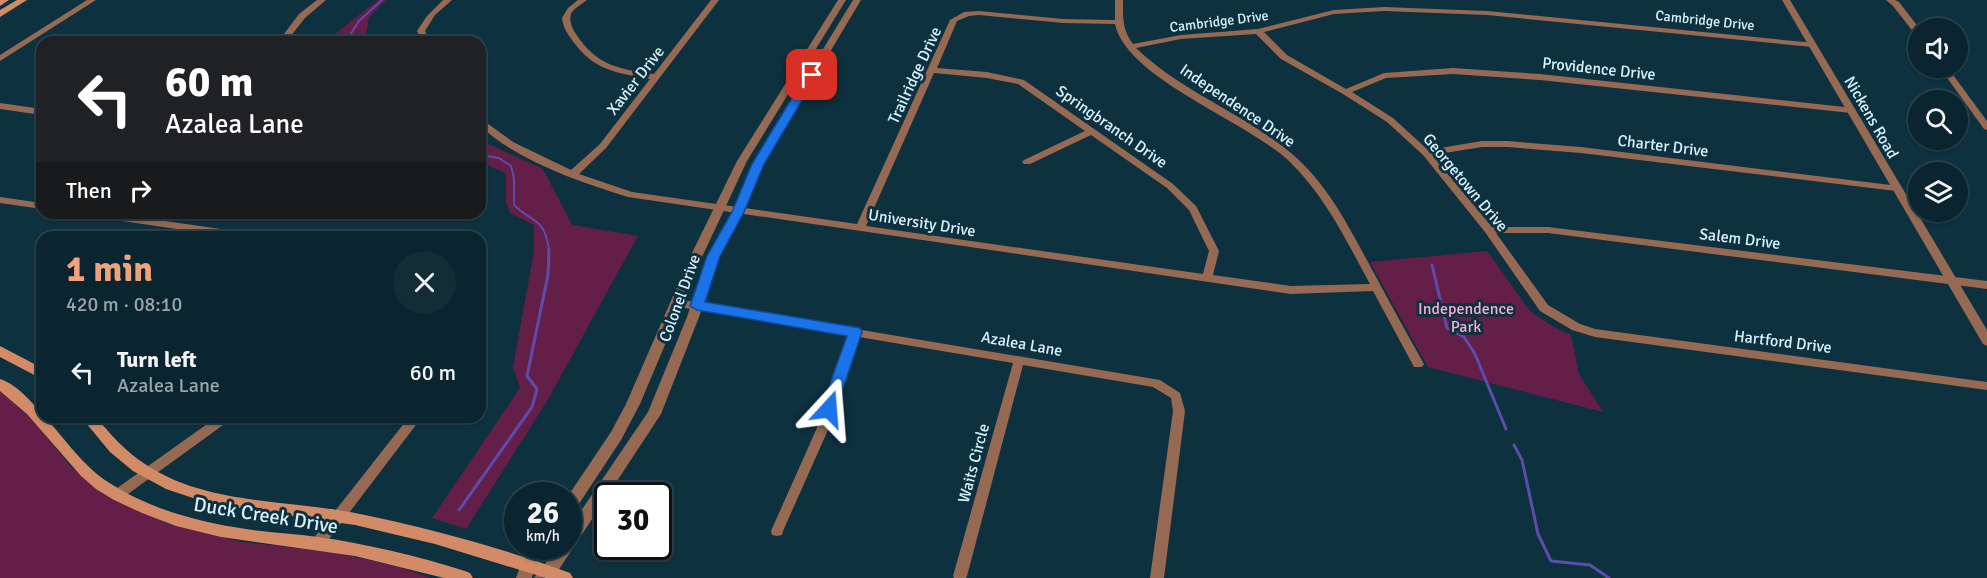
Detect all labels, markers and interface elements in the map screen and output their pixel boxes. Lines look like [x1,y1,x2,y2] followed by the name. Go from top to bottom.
[1169,7,1269,36] street label: Cambridge Drive
[1655,7,1755,34] street label: Cambridge Drive
[1908,18,1968,222] map controls
[1908,18,1968,78] button: sound
[884,24,946,127] street label: Trailridge Drive
[603,42,669,119] street label: Xavier Drive
[786,49,837,100] pin
[1541,53,1657,85] street label: Providence Drive
[165,57,254,108] text: 60 m
[795,58,828,91] icon: arrive
[66,60,144,138] icon: left
[1176,60,1299,152] street label: Independence Drive
[1839,73,1903,162] street label: Nickens Road
[1052,81,1171,173] street label: Springbranch Drive
[1908,90,1968,150] button: search
[165,108,304,141] text: Azalea Lane
[1418,129,1512,236] street label: Georgetown Drive
[1616,131,1709,161] street label: Charter Drive
[1908,162,1968,222] button: layers
[124,174,157,207] icon: right
[66,177,112,204] text: Then
[867,205,977,241] street label: University Drive
[1698,224,1782,254] street label: Salem Drive
[66,247,153,292] text: 1 min
[393,251,456,314] button: close
[655,252,705,345] street label: Colonel Drive
[66,292,182,317] text: 420 m · 08:10
[1418,299,1514,337] park label: Independence Park
[1733,326,1833,358] street label: Hartford Drive
[980,327,1064,361] street label: Azalea Lane
[117,346,197,373] text: Turn left
[66,356,99,389] icon: left
[410,359,456,386] text: 60 m
[117,373,220,398] text: Azalea Lane
[797,377,861,441] position arrow
[954,421,994,505] street label: Waits Circle
[594,482,672,560] speed limit sign: 30
[192,492,340,539] street label: Duck Creek Drive
[527,495,559,532] text: 26
[526,527,560,545] text: km/h

